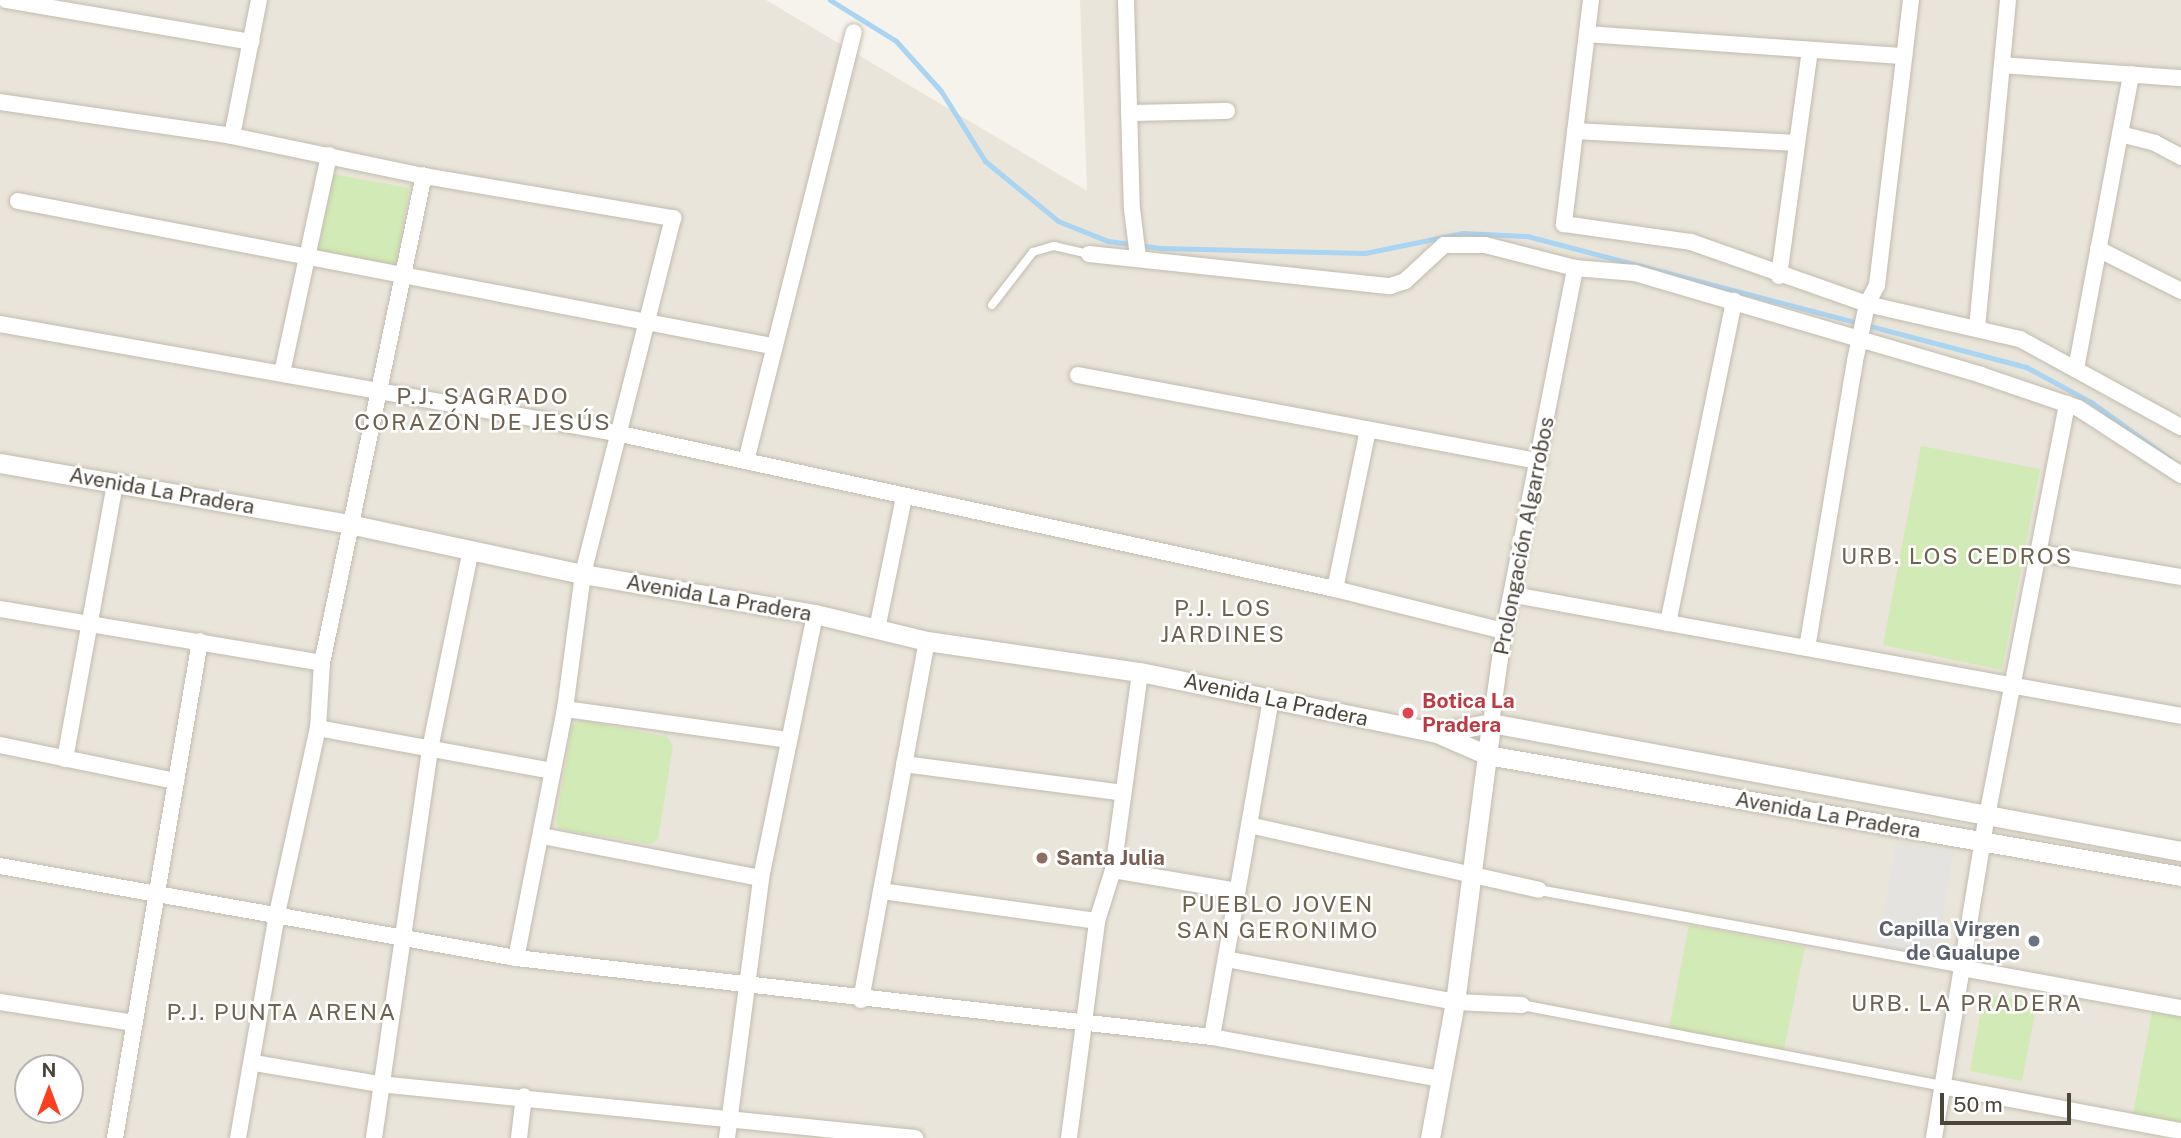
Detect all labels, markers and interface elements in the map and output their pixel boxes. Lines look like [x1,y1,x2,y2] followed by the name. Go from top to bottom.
[356,382,610,436] district label: P.J. SAGRADO CORAZÓN DE JESÚS
[1489,415,1559,657] street label: Prolongación Algarrobos
[67,462,257,520] street label: Avenida La Pradera
[1843,542,2071,570] district label: URB. LOS CEDROS
[624,569,814,627] street label: Avenida La Pradera
[1161,594,1285,648] district label: P.J. LOS JARDINES
[1182,668,1370,732] street label: Avenida La Pradera
[1422,688,1515,738] place label: Botica La Pradera
[1400,705,1416,721] marker: Botica La Pradera
[1733,786,1923,844] street label: Avenida La Pradera
[1056,845,1165,871] place label: Santa Julia
[1034,850,1050,866] marker: Santa Julia
[1178,890,1378,944] district label: PUEBLO JOVEN SAN GERONIMO
[1878,916,2020,966] place label: Capilla Virgen de Gualupe
[2026,933,2042,949] marker: Capilla Virgen de Gualupe
[1853,989,2081,1017] district label: URB. LA PRADERA
[169,998,395,1026] district label: P.J. PUNTA ARENA
[14,1054,84,1124] north arrow
[42,1059,56,1081] text: N
[1943,1078,2074,1122] scale bar
[1953,1092,2003,1117] text: 50 m

